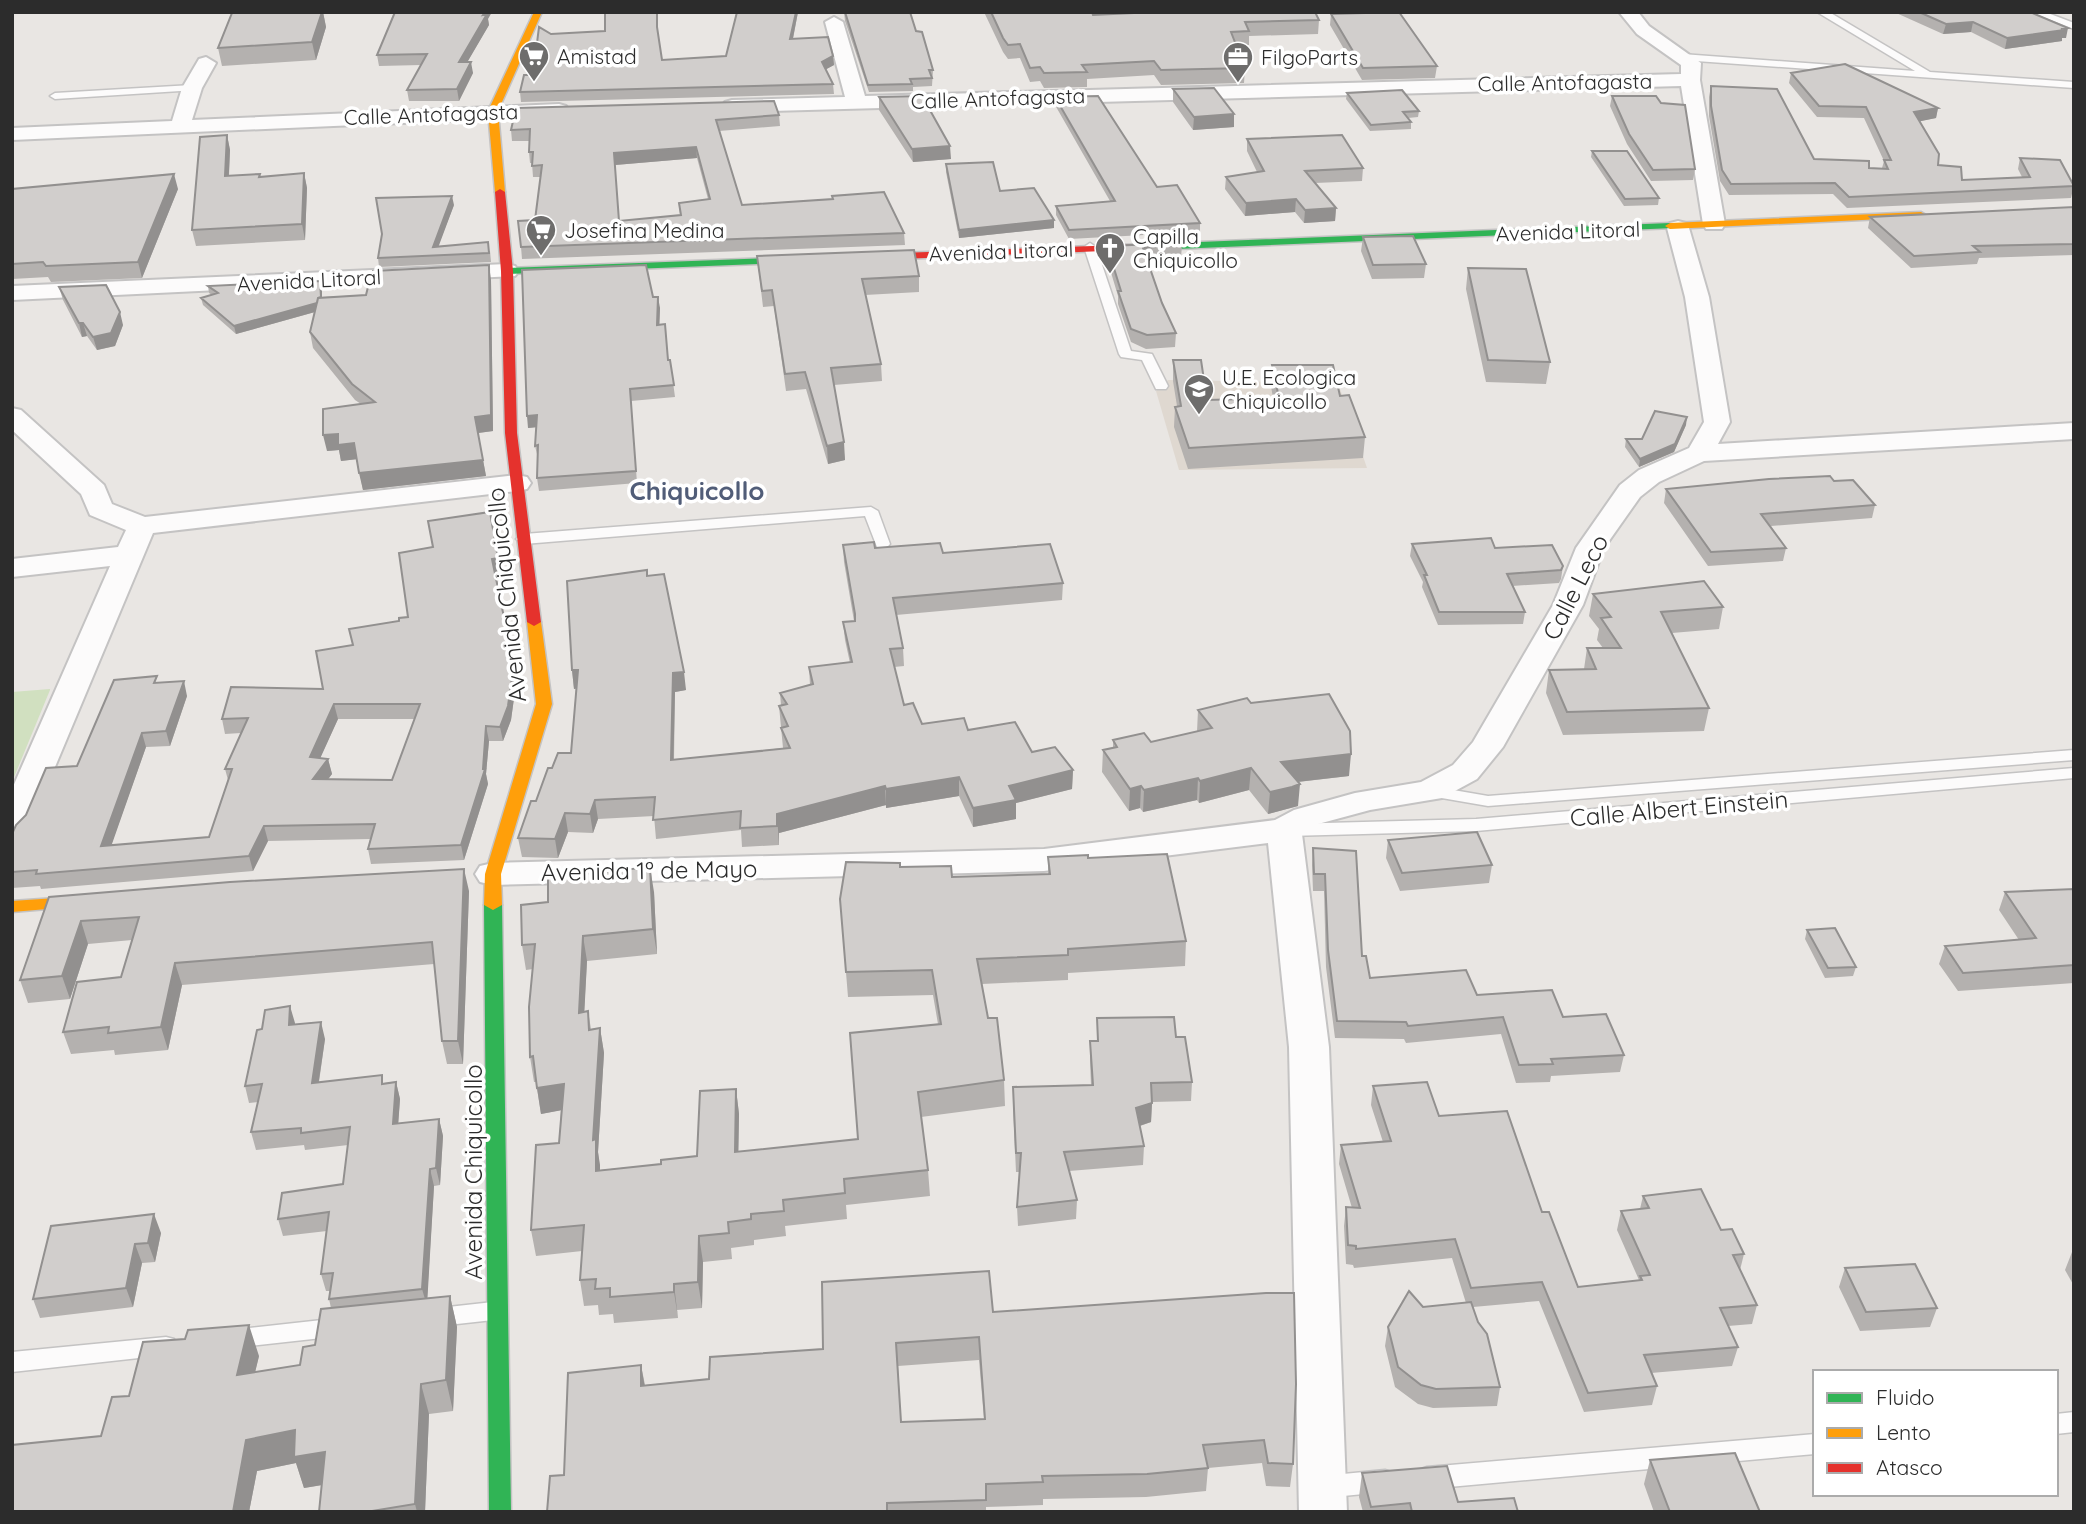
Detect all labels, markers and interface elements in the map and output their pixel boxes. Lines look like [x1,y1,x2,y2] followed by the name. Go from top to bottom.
[517,39,551,83] supermarket icon: Amistad
[1221,40,1255,84] office icon: FilgoParts
[557,43,637,69] place label: Amistad
[1261,44,1358,70] place label: FilgoParts
[1477,67,1653,97] street label: Calle Antofagasta
[910,82,1086,114] street label: Calle Antofagasta
[343,98,519,130] street label: Calle Antofagasta
[524,213,558,257] supermarket icon: Josefina Medina
[1495,215,1641,247] street label: Avenida Litoral
[564,217,724,243] place label: Josefina Medina
[1133,223,1238,273] place label: Capilla Chiquicollo
[1093,231,1127,275] church icon: Capilla Chiquicollo
[928,235,1074,267] street label: Avenida Litoral
[236,263,382,297] street label: Avenida Litoral
[1222,364,1356,414] place label: U.E. Ecologica Chiquicollo
[1182,372,1216,416] school or university icon: U.E. Ecologica Chiquicollo
[629,474,765,507] district label: Chiquicollo
[480,486,532,704] street label: Avenida Chiquicollo
[1536,529,1614,645] street label: Calle Leco
[1569,784,1789,832] street label: Calle Albert Einstein
[540,853,758,887] street label: Avenida 1º de Mayo
[458,1064,488,1280] street label: Avenida Chiquicollo
[1813,1370,2058,1496] legend
[1876,1384,1934,1410] text: Fluido
[1876,1419,1931,1445] text: Lento
[1876,1454,1943,1480] text: Atasco

